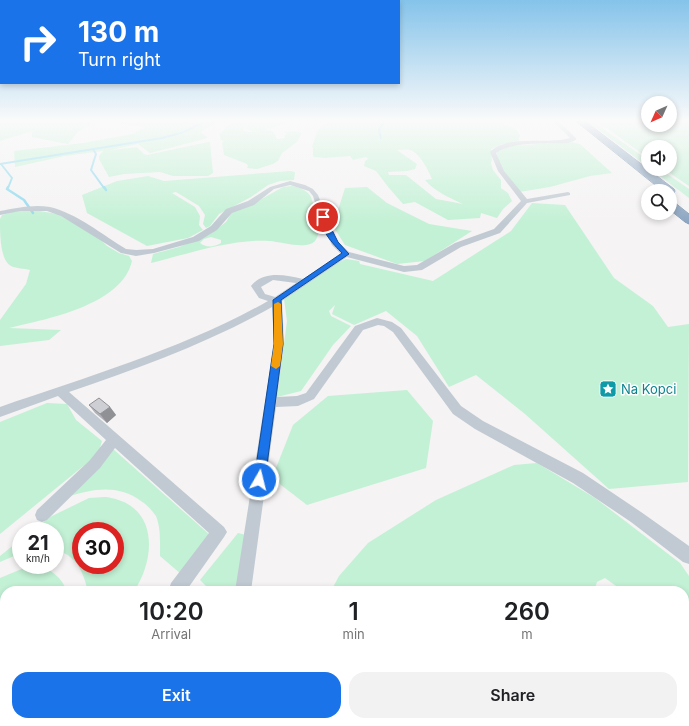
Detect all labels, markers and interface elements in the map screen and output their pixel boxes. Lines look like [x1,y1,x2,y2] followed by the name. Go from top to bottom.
[78,15,159,49] text: 130 m
[12,16,64,68] icon: right
[78,49,161,70] text: Turn right
[641,96,677,132] north arrow
[641,96,677,220] map controls
[641,140,677,176] button: sound
[641,184,677,220] button: search
[306,200,340,234] pin
[312,206,334,228] icon: arrive
[598,379,618,399] place icon: Na Kopci
[621,381,676,397] place label: Na Kopci
[238,459,280,501] position arrow
[72,522,124,574] speed limit sign: 30
[27,531,49,555] text: 21
[26,552,50,564] text: km/h
[139,597,203,626] text: 10:20
[349,597,359,626] text: 1
[504,597,550,626] text: 260
[151,626,191,642] text: Arrival
[343,626,365,642] text: min
[521,626,533,642] text: m
[12,672,341,718] button: Exit
[349,672,677,718] button: Share

